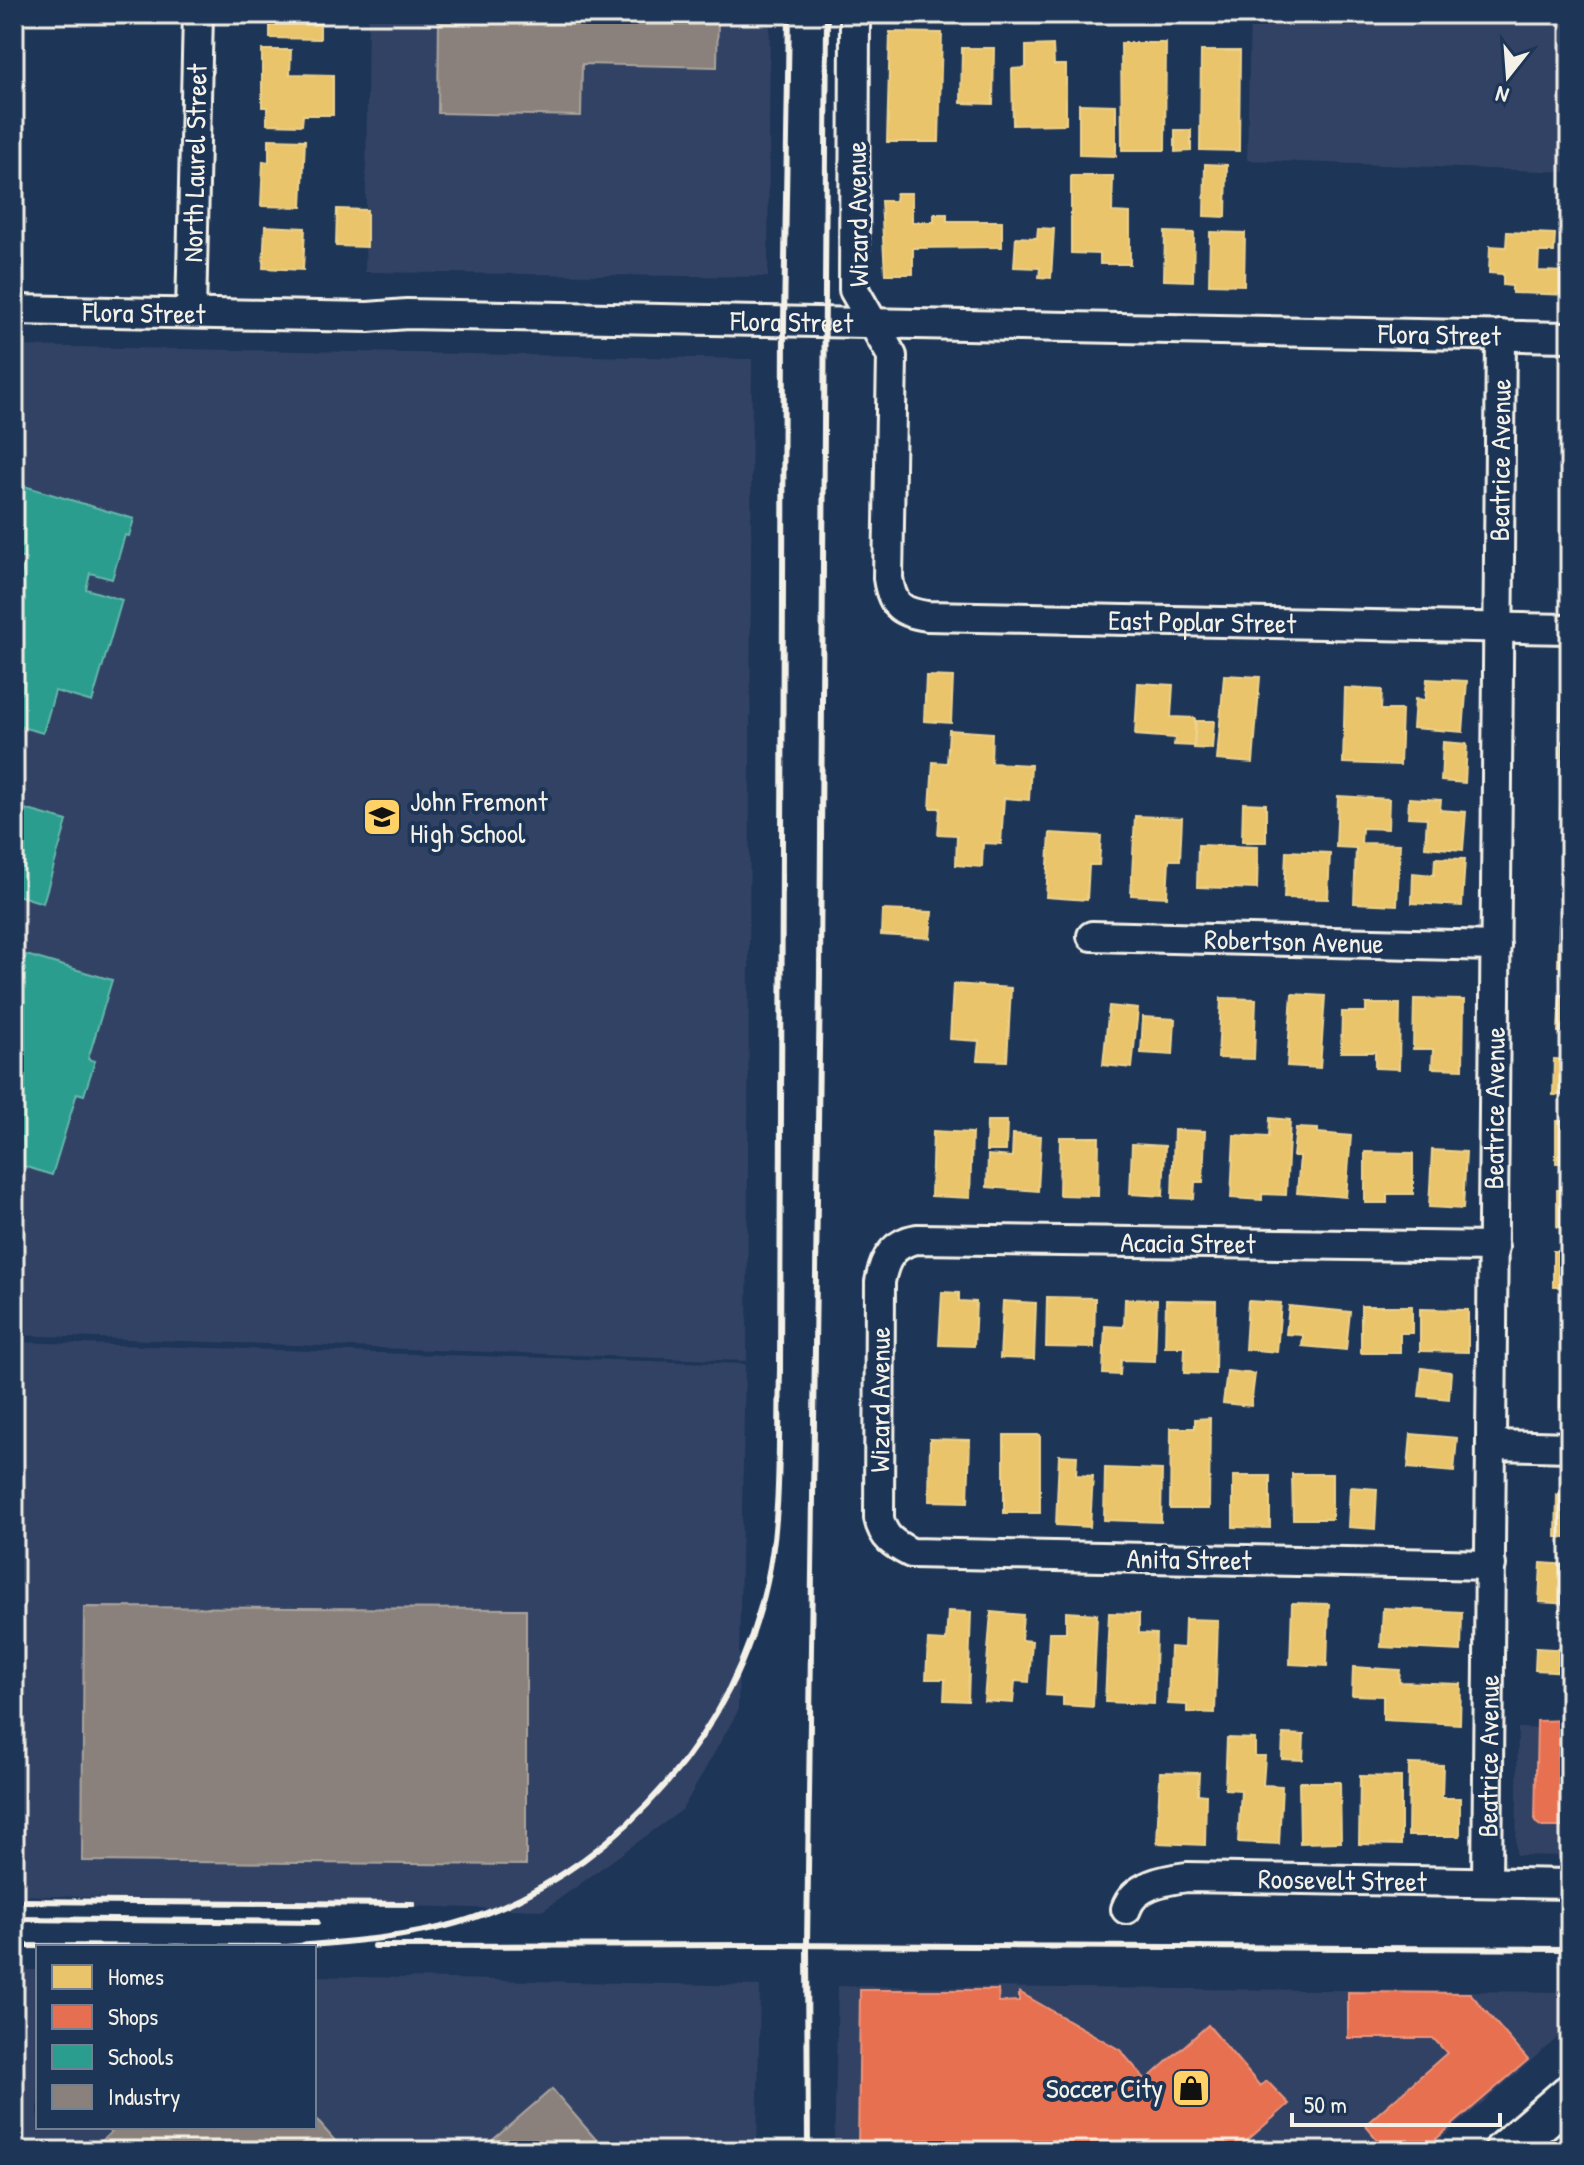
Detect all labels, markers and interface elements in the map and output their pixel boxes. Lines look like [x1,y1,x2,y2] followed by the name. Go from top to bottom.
[1468,36,1548,116] north arrow
[173,63,216,263] street label: North Laurel Street
[1492,79,1512,111] text: N
[837,141,877,287] street label: Wizard Avenue
[81,292,206,333] street label: Flora Street
[729,301,854,342] street label: Flora Street
[1377,314,1502,355] street label: Flora Street
[1480,379,1520,542] street label: Beatrice Avenue
[1108,601,1297,642] street label: East Poplar Street
[410,782,548,852] place label: John Fremont High School
[361,796,403,838] school or university icon: John Fremont High School
[1204,920,1384,962] street label: Robertson Avenue
[1474,1027,1514,1189] street label: Beatrice Avenue
[1120,1223,1256,1263] street label: Acacia Street
[860,1327,899,1473] street label: Wizard Avenue
[1126,1539,1252,1579] street label: Anita Street
[1468,1675,1508,1837] street label: Beatrice Avenue
[1258,1859,1427,1900] street label: Roosevelt Street
[36,1945,316,2129] legend
[108,1960,164,1992] text: Homes
[108,2000,158,2032] text: Shops
[108,2040,173,2072] text: Schools
[1170,2067,1212,2109] shop icon: Soccer City
[1046,2069,1163,2107] place label: Soccer City
[1292,2077,1500,2127] scale bar
[108,2080,180,2112] text: Industry
[1304,2088,1347,2120] text: 50 m

